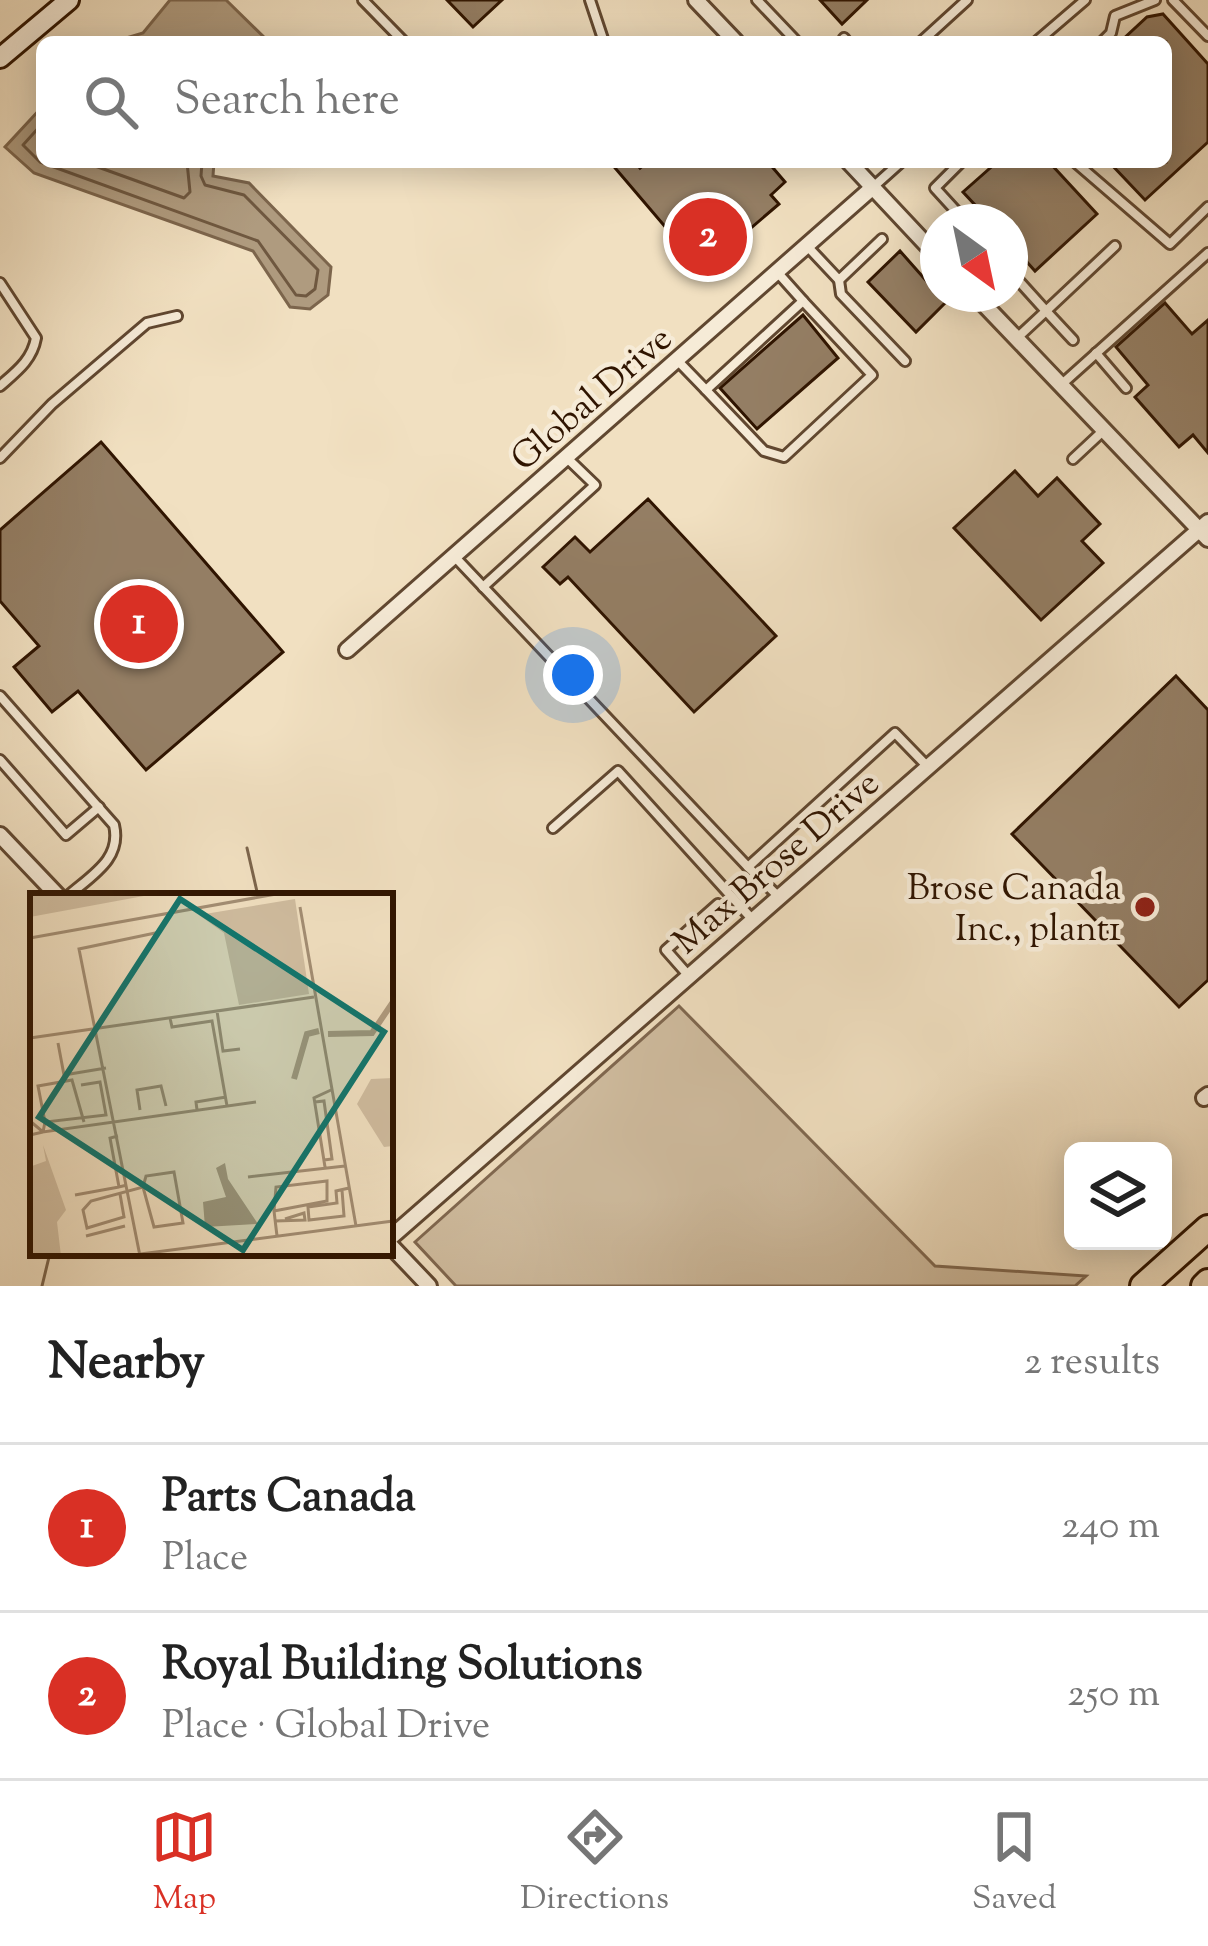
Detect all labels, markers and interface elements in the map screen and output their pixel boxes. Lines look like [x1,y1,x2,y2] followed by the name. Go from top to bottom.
[36,36,1172,168] search box
[78,69,144,135] icon: search
[174,70,400,135] text: Search here
[669,192,747,282] pin: 2
[920,204,1028,312] north arrow
[500,315,685,485] street label: Global Drive
[100,579,178,669] pin: 1
[543,645,603,705] your location
[663,760,892,968] street label: Max Brose Drive
[907,864,1121,957] place label: Brose Canada Inc., plant1
[30,893,393,1256] inset map
[1132,894,1158,920] marker: Brose Canada Inc., plant1
[1064,1142,1172,1250] map controls
[1064,1142,1172,1250] button: layers
[48,1328,205,1401] text: Nearby
[1024,1336,1160,1392] text: 2 results
[162,1467,416,1532] text: Parts Canada
[80,1500,94,1556] text: 1
[1061,1500,1160,1556] text: 240 m
[162,1532,248,1588] text: Place
[162,1635,643,1700] text: Royal Building Solutions
[78,1668,96,1724] text: 2
[1067,1668,1160,1724] text: 250 m
[162,1700,490,1756] text: Place · Global Drive
[151,1804,217,1924] tab: Map
[520,1804,669,1924] tab: Directions
[972,1804,1057,1924] tab: Saved

